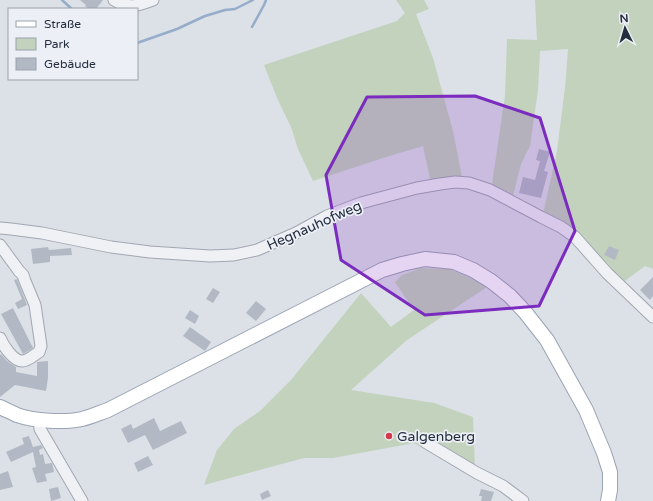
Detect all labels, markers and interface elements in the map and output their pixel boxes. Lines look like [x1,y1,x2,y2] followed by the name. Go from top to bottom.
[8,8,138,80] legend
[605,8,645,48] north arrow
[619,12,629,25] text: N
[44,17,81,31] text: Straße
[44,37,70,51] text: Park
[44,57,96,71] text: Gebäude
[264,197,364,254] street label: Hegnauhofweg
[397,428,475,445] place label: Galgenberg
[384,431,394,441] marker: Galgenberg

